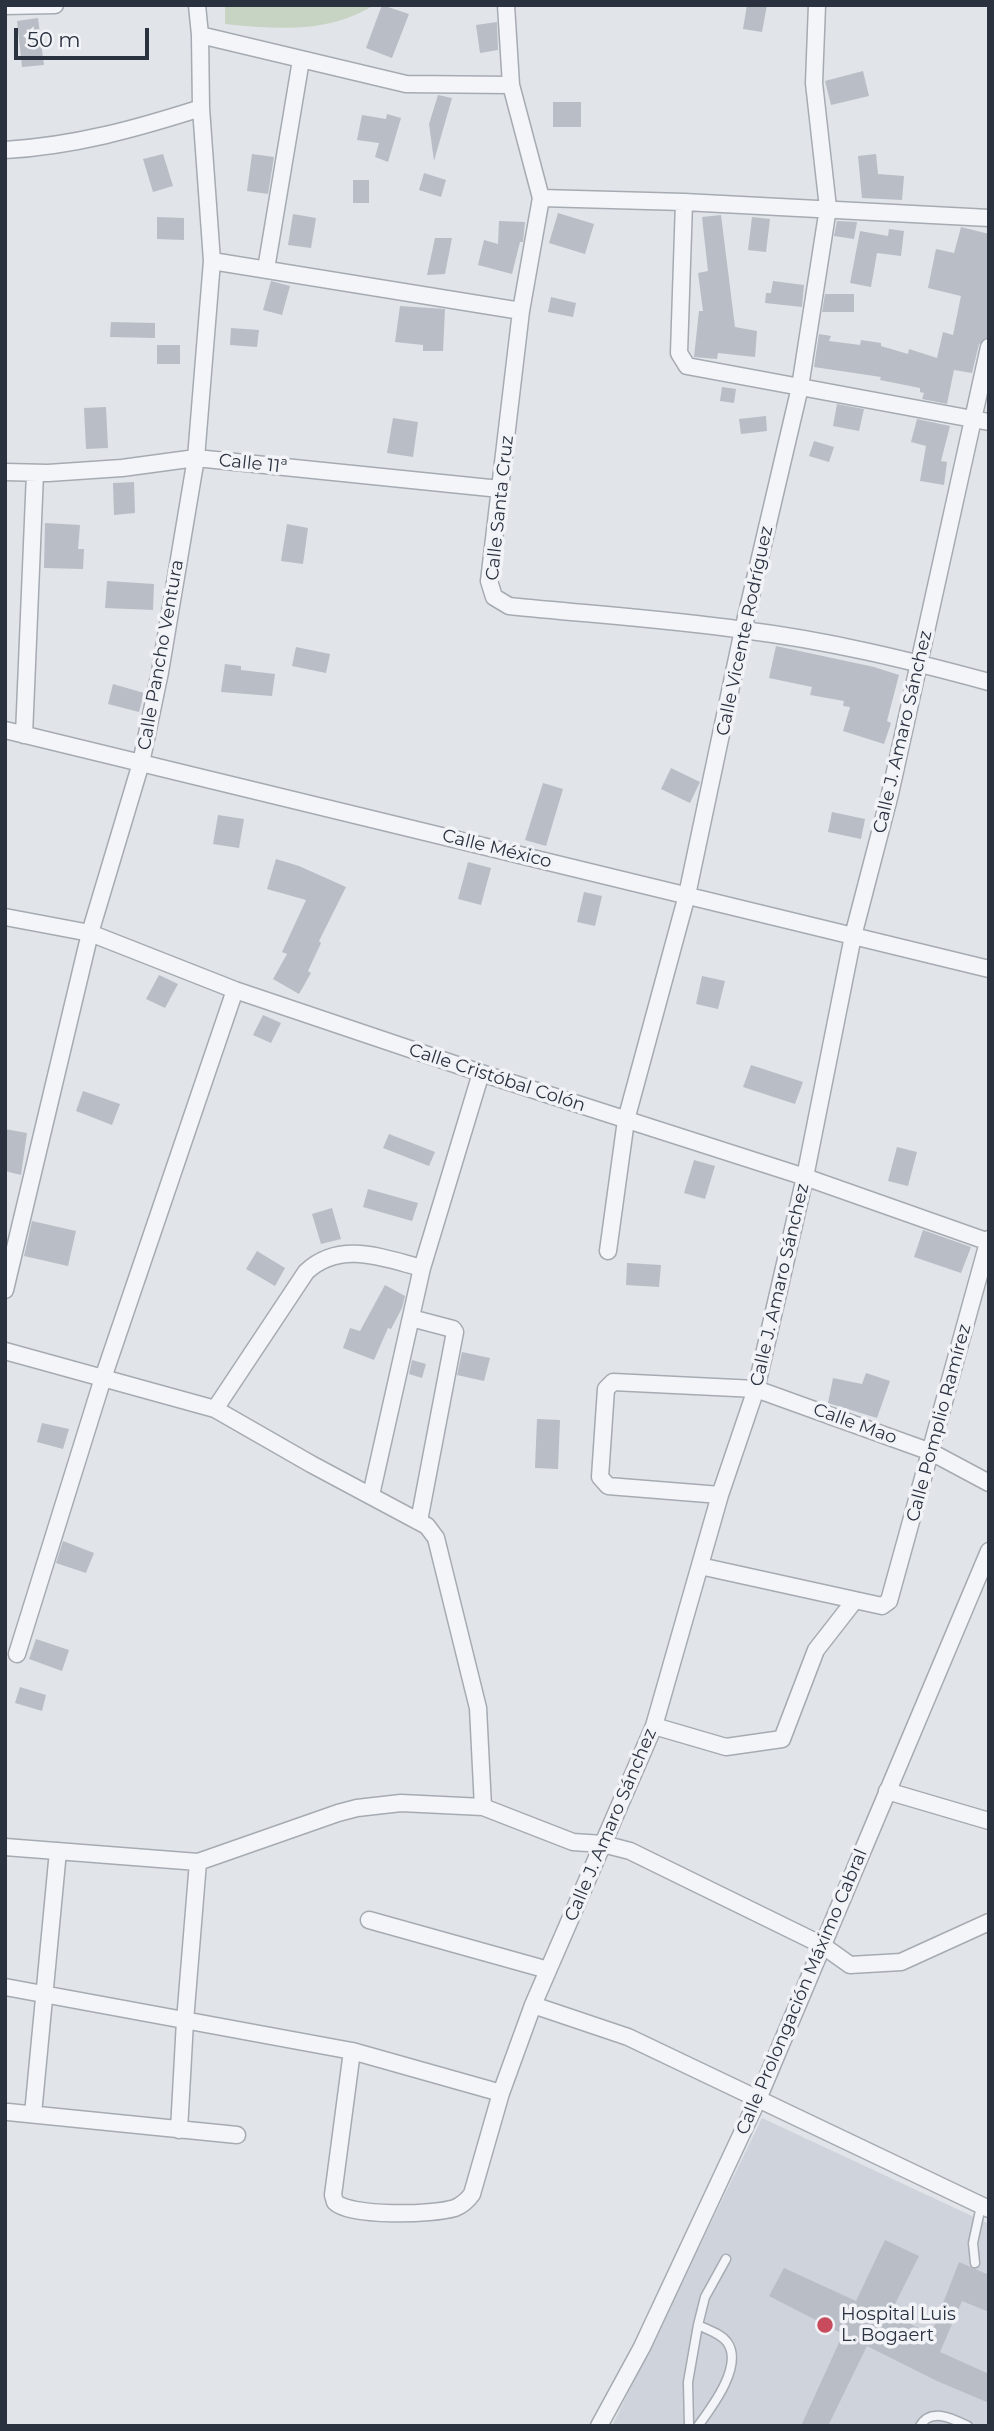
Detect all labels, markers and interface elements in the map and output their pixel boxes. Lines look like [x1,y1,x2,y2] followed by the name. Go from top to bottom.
[18,14,152,58] scale bar
[27,27,81,52] text: 50 m
[482,434,518,582] street label: Calle Santa Cruz
[218,450,288,478] street label: Calle 11ª
[712,524,778,738] street label: Calle Vicente Rodríguez
[134,558,188,752] street label: Calle Pancho Ventura
[869,628,937,836] street label: Calle J. Amaro Sánchez
[440,825,554,873] street label: Calle México
[406,1039,588,1117] street label: Calle Cristóbal Colón
[746,1181,814,1389] street label: Calle J. Amaro Sánchez
[902,1322,976,1524] street label: Calle Pomplio Ramírez
[810,1399,900,1449] street label: Calle Mao
[561,1725,661,1925] street label: Calle J. Amaro Sánchez
[732,1846,872,2138] street label: Calle Prolongación Máximo Cabral
[841,2304,956,2346] place label: Hospital Luis L. Bogaert
[815,2315,835,2335] marker: Hospital Luis L. Bogaert

